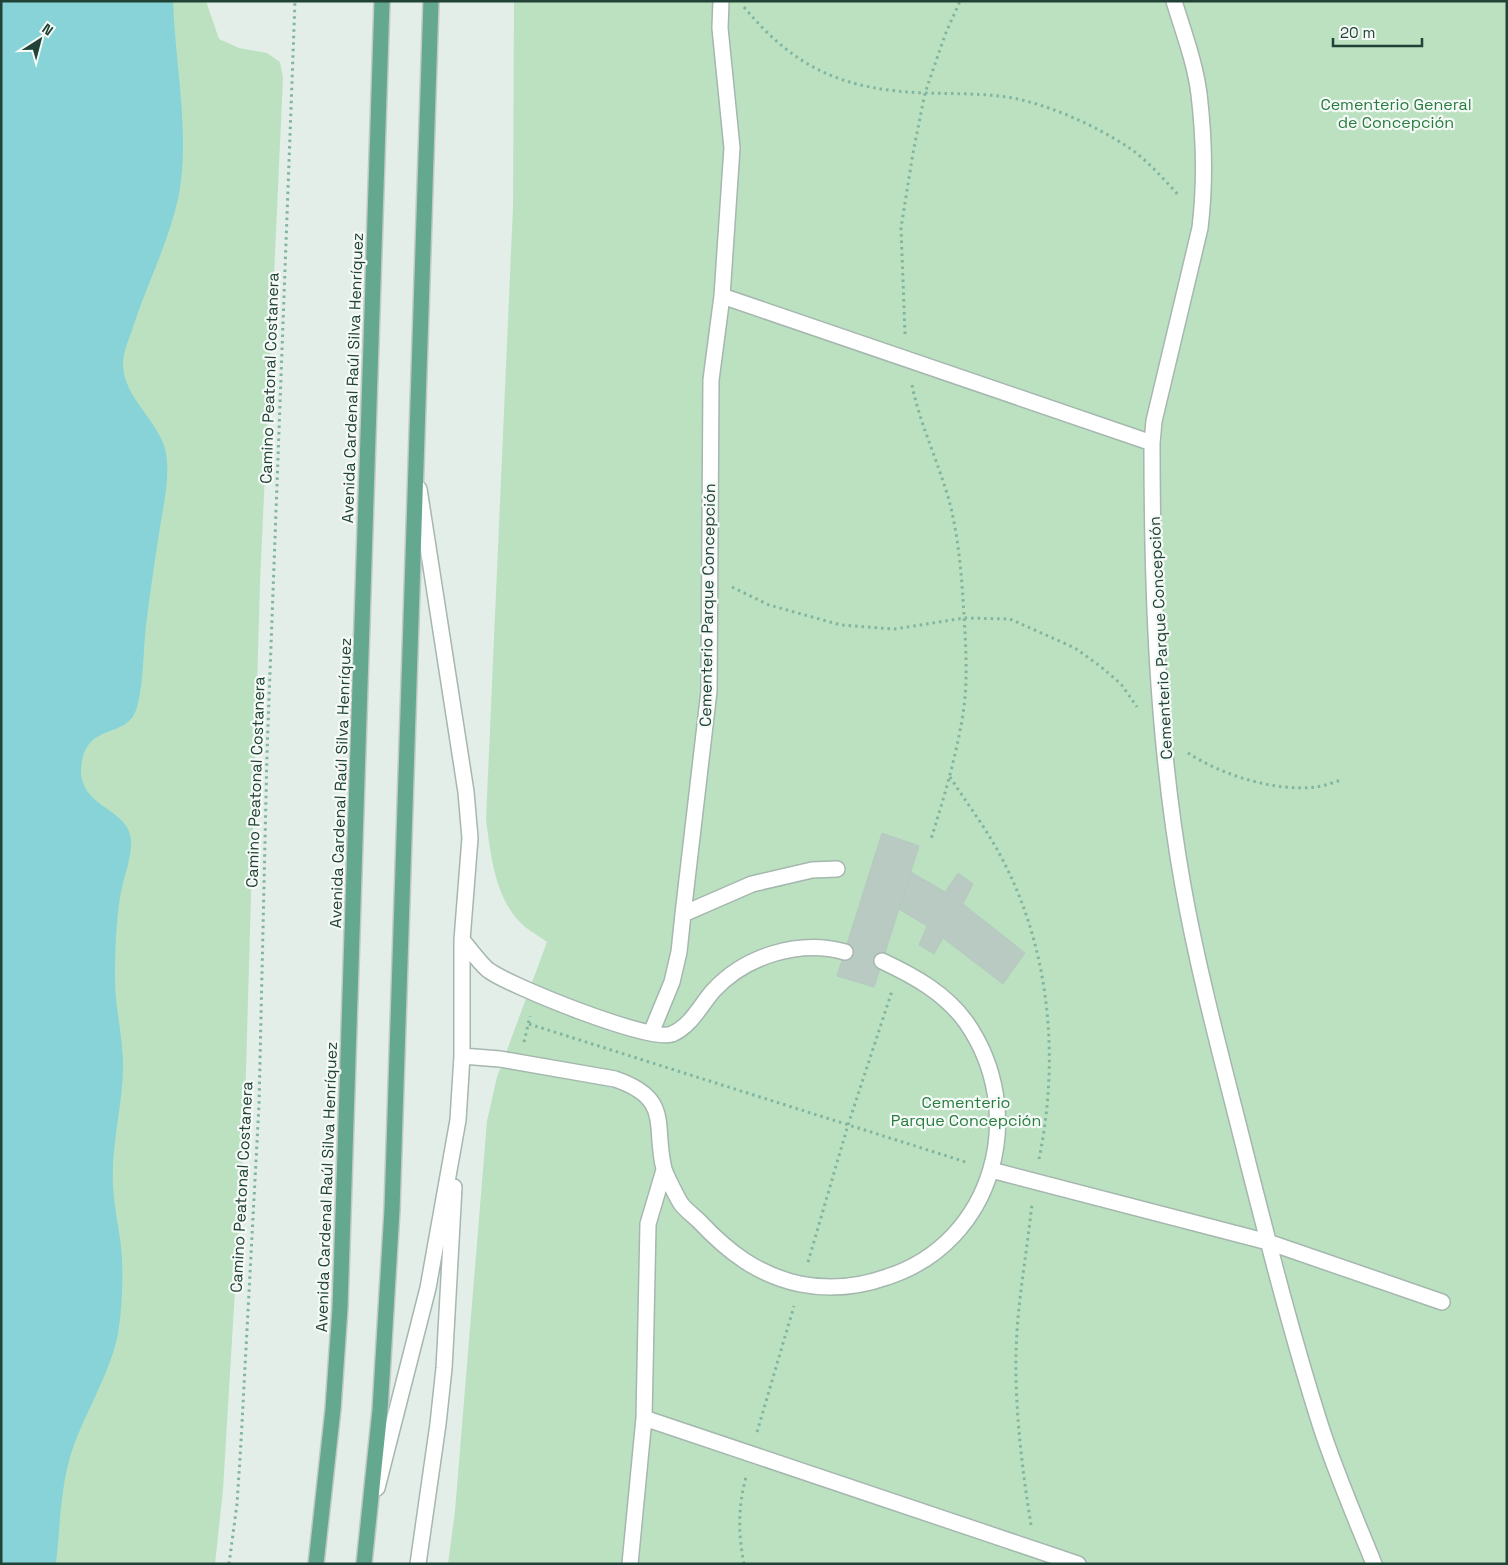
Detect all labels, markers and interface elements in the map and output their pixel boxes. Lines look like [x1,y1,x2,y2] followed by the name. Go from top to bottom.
[15,15,65,65] north arrow
[1333,15,1422,47] scale bar
[39,19,57,40] text: N
[1340,23,1375,42] text: 20 m
[1320,94,1472,133] park label: Cementerio General de Concepción
[337,232,368,524] street label: Avenida Cardenal Raúl Silva Henríquez
[255,272,284,484] street label: Camino Peatonal Costanera
[695,483,720,727] street label: Cementerio Parque Concepción
[1144,516,1177,760] street label: Cementerio Parque Concepción
[325,637,356,929] street label: Avenida Cardenal Raúl Silva Henríquez
[241,676,270,888] street label: Camino Peatonal Costanera
[311,1041,342,1333] street label: Avenida Cardenal Raúl Silva Henríquez
[225,1081,258,1293] street label: Camino Peatonal Costanera
[891,1092,1041,1131] park label: Cementerio Parque Concepción

